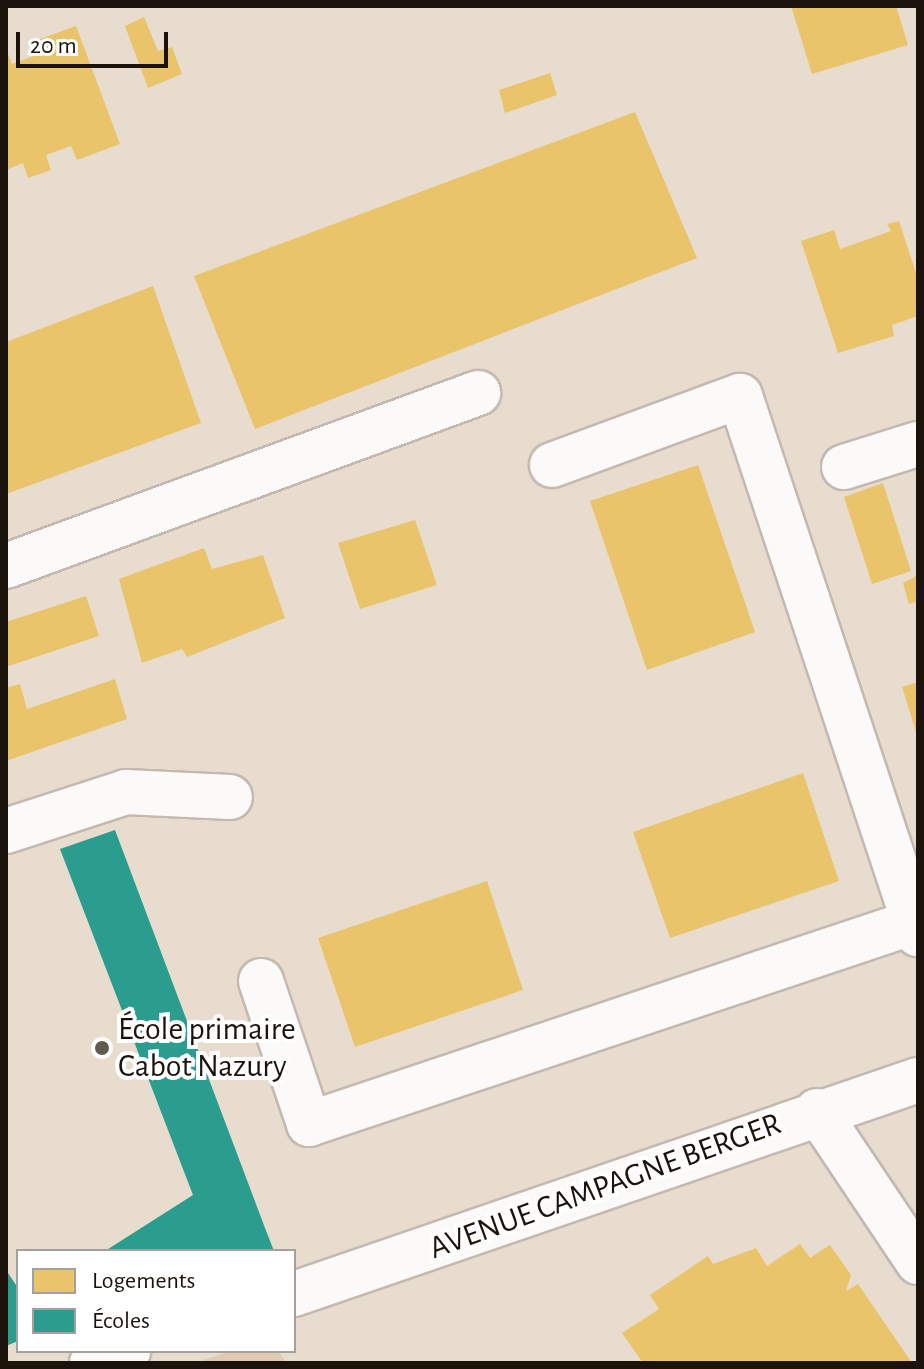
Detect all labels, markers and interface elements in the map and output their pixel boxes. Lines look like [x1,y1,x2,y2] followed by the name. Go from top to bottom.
[20,16,172,66] scale bar
[30,34,77,58] text: 20 m
[118,1011,296,1086] place label: École primaire Cabot Nazury
[93,1039,111,1057] marker: École primaire Cabot Nazury
[424,1104,786,1268] street label: AVENUE CAMPAGNE BERGER
[16,1249,296,1353] legend
[92,1269,195,1293] text: Logements
[92,1309,150,1333] text: Écoles

